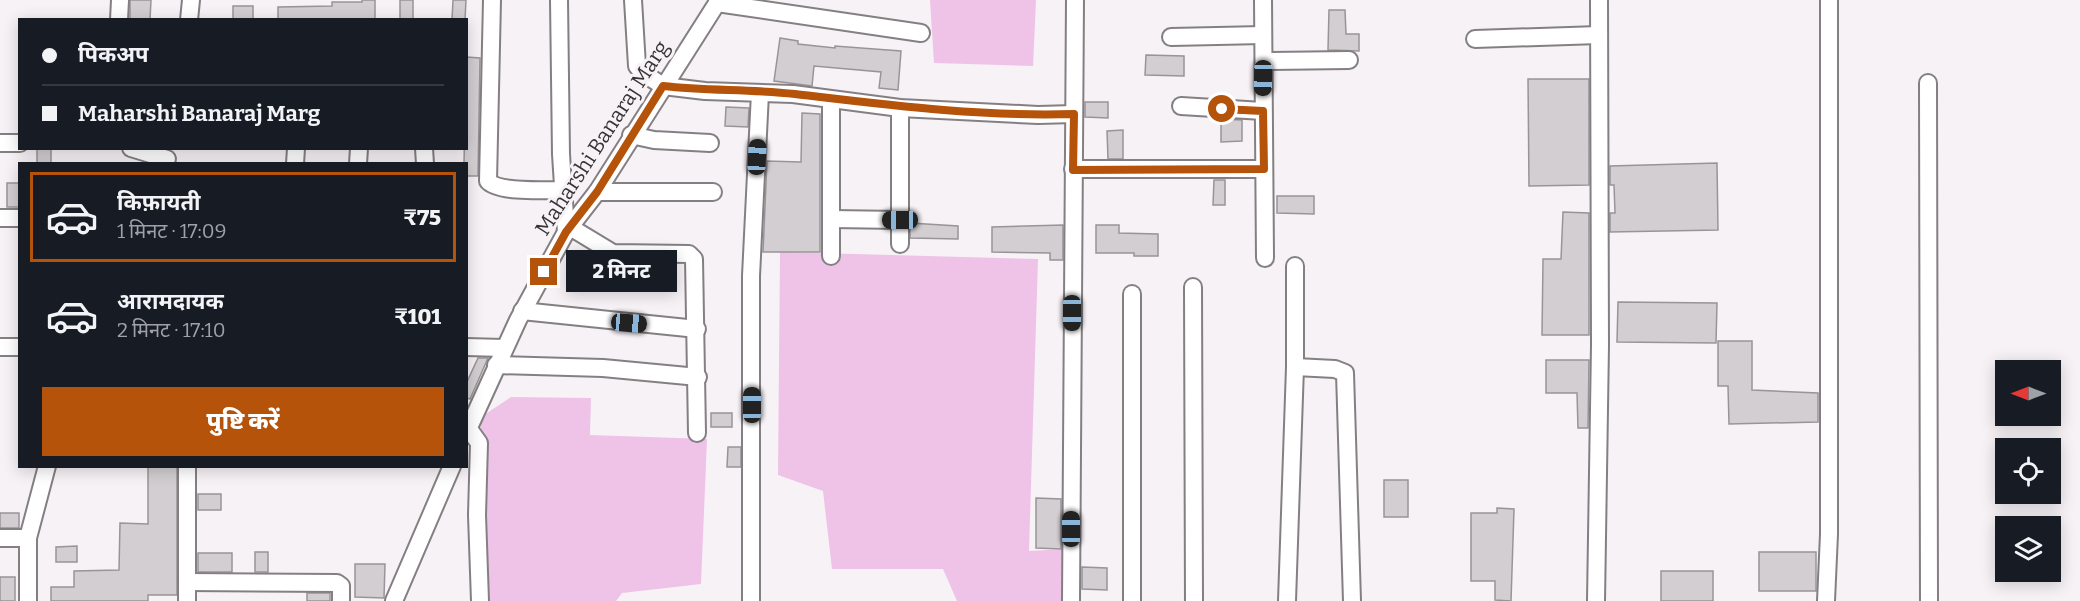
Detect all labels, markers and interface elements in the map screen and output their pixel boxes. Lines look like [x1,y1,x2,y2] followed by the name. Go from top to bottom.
[529,36,675,240] street label: Maharshi Banaraj Marg
[78,41,149,68] text: पिकअप
[1254,60,1272,96] car
[1208,95,1235,122] route start
[78,100,320,127] text: Maharshi Banaraj Marg
[747,139,767,175] car
[117,189,201,216] text: किफ़ायती
[45,190,99,244] icon: car
[403,204,441,231] text: ₹75
[882,211,918,229] car
[117,219,226,243] text: 1 मिनट · 17:09
[565,251,676,293] callout: 2 मिनट
[530,258,557,285] route end
[593,259,650,283] text: 2 मिनट
[117,288,224,315] text: आरामदायक
[45,289,99,343] icon: car
[1063,295,1081,331] car
[394,303,441,330] text: ₹101
[610,312,648,334] car
[117,318,226,342] text: 2 मिनट · 17:10
[1995,360,2061,426] north arrow
[1995,360,2061,582] map controls
[42,387,444,456] button: पुष्टि करें
[743,387,761,423] car
[1995,438,2061,504] button: locate
[1062,511,1080,547] car
[1995,516,2061,582] button: layers

